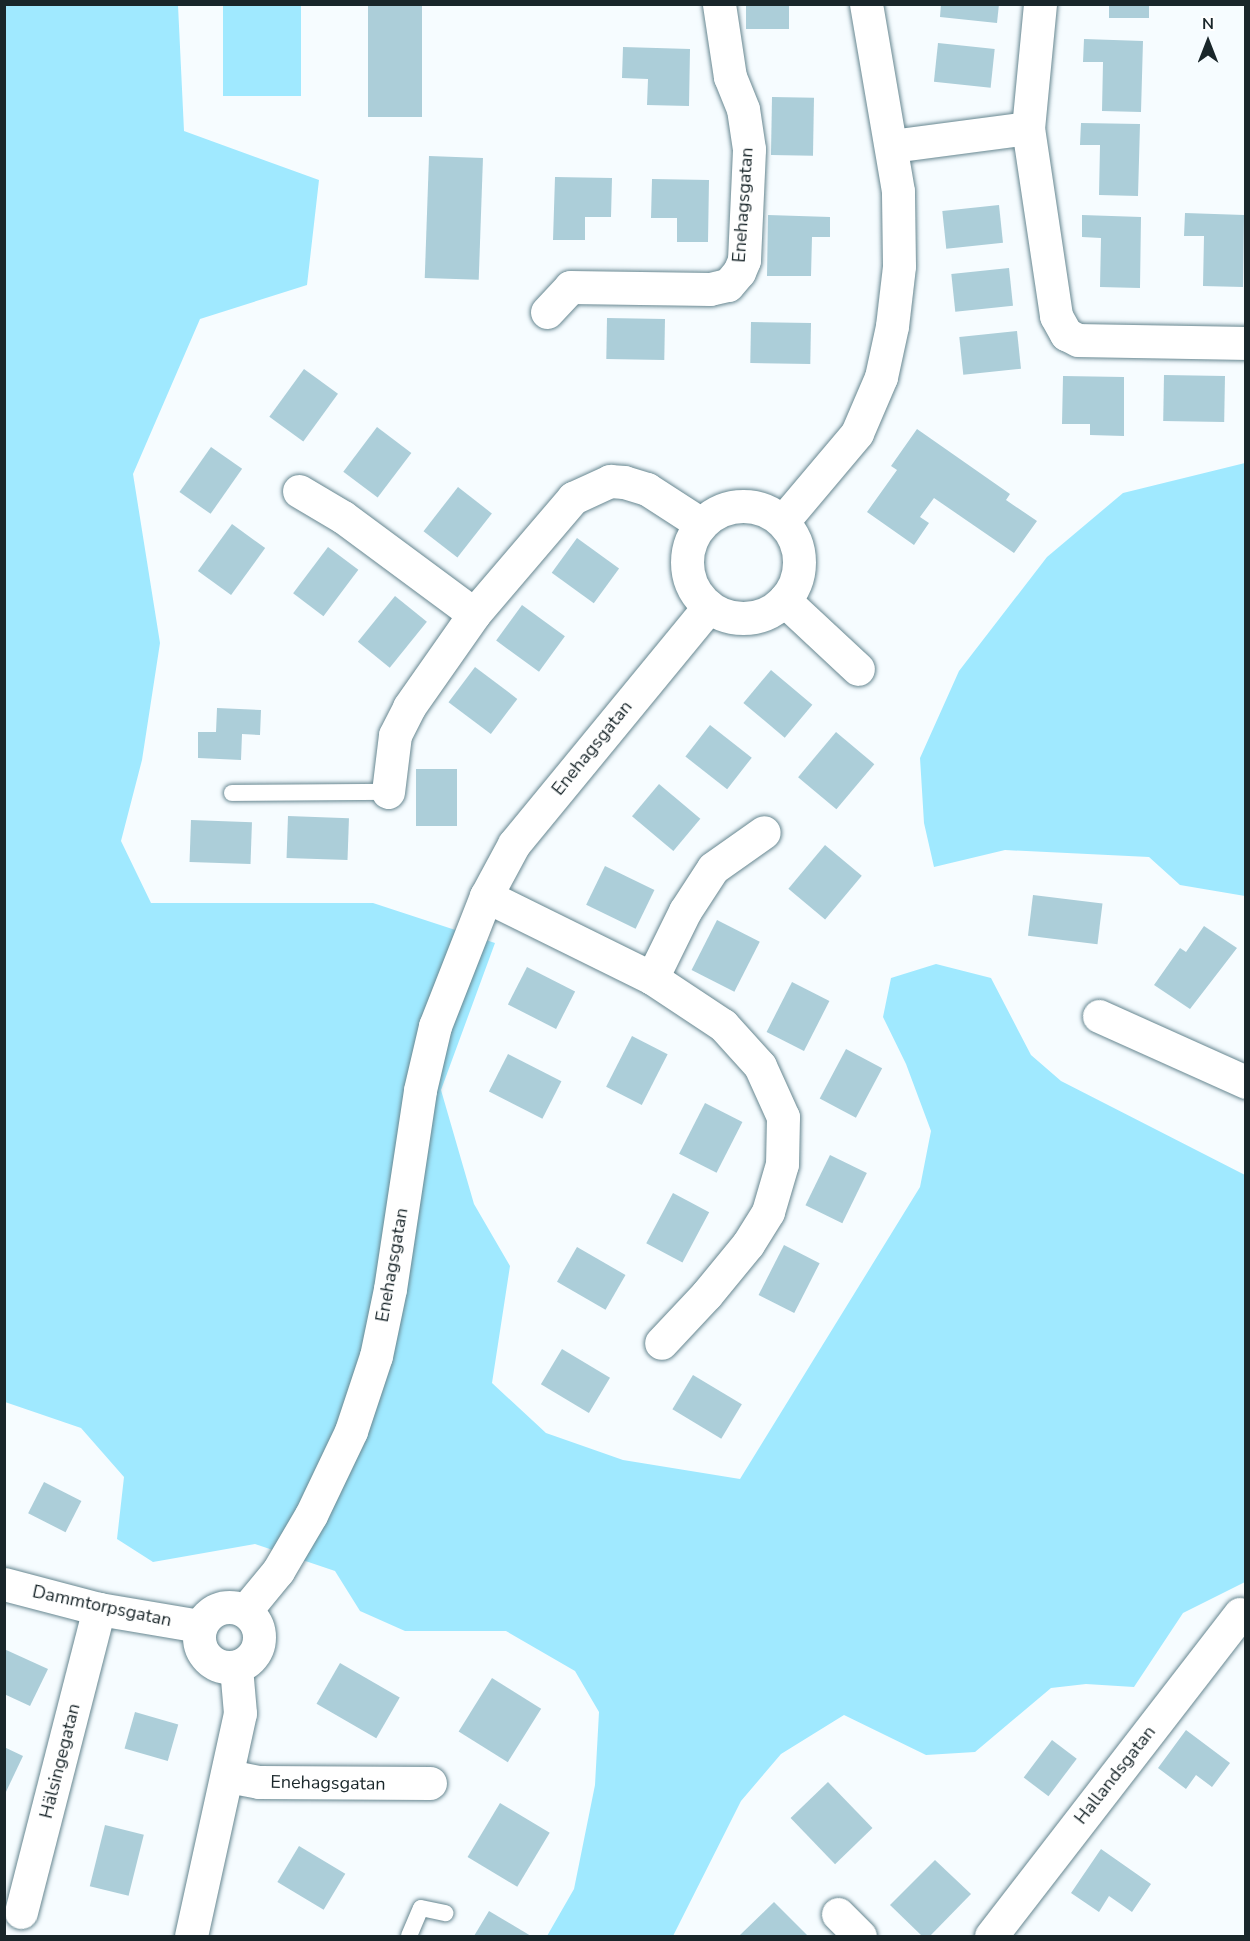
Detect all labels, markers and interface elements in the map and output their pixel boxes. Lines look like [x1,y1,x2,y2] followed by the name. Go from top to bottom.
[1178,12,1238,72] north arrow
[1202,13,1214,35] text: N
[728,147,758,263] street label: Enehagsgatan
[547,696,637,800] street label: Enehagsgatan
[371,1206,413,1324] street label: Enehagsgatan
[30,1581,174,1631] street label: Dammtorpsgatan
[35,1701,85,1821] street label: Hälsingegatan
[1070,1721,1160,1829] street label: Hallandsgatan
[270,1771,386,1795] street label: Enehagsgatan

